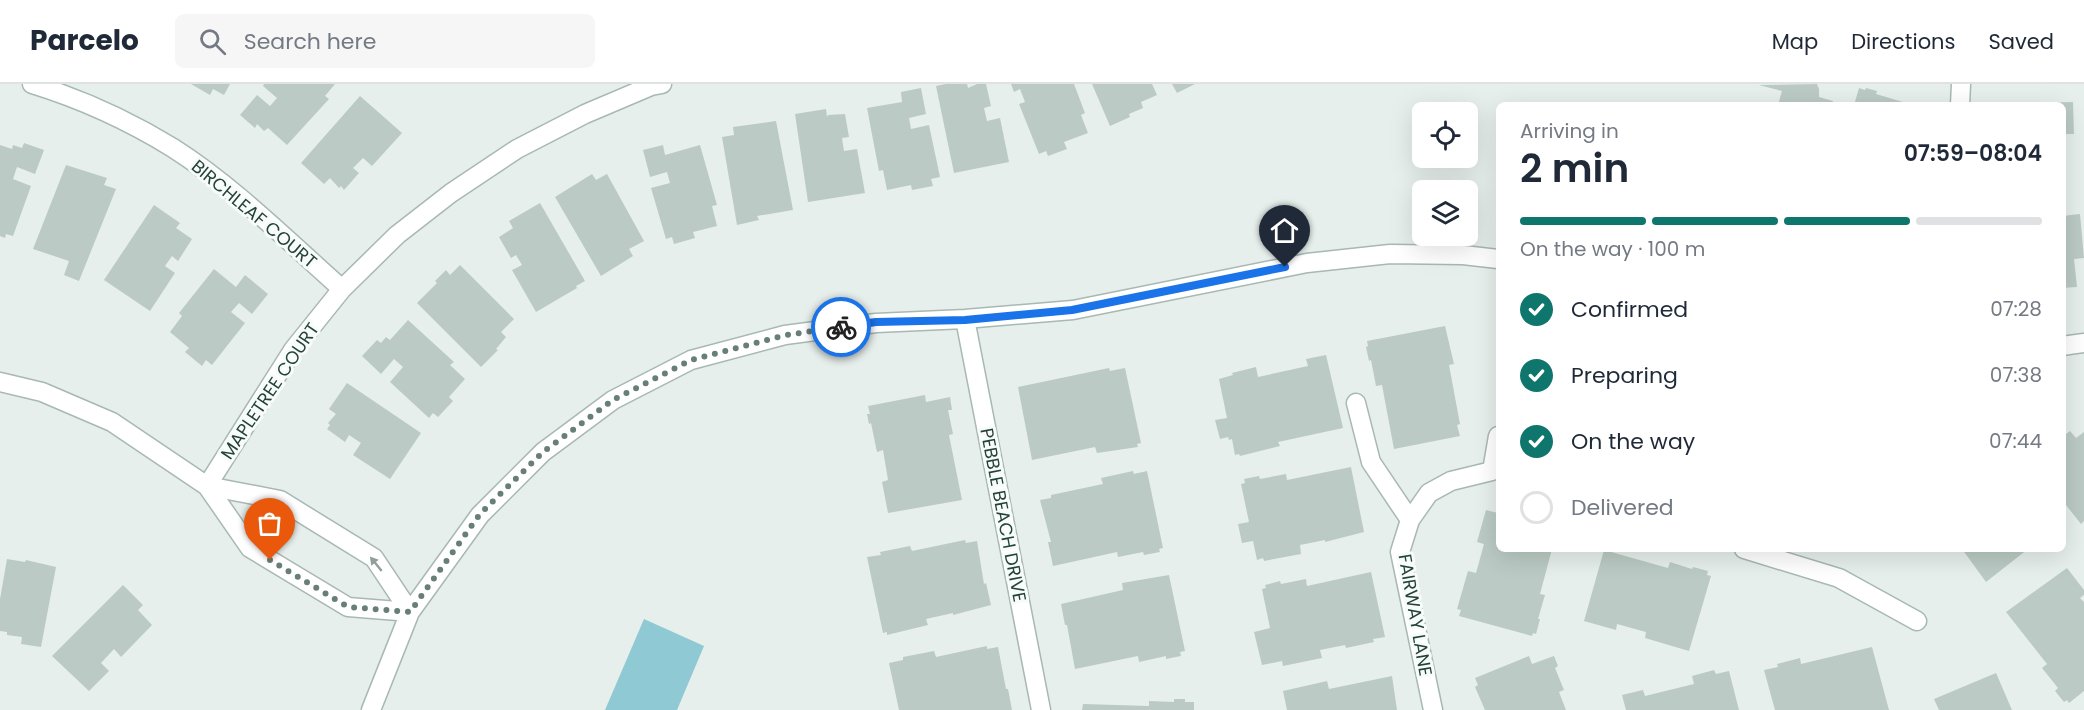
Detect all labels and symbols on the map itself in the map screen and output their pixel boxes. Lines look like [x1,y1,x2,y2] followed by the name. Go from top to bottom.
[186,154,323,274] street label: BIRCHLEAF COURT
[1259,205,1310,267] pin
[811,297,871,357] courier
[215,317,325,464] street label: MAPLETREE COURT
[974,426,1033,604] street label: PEBBLE BEACH DRIVE
[244,498,295,560] pin
[1392,552,1439,678] street label: FAIRWAY LANE
[370,556,383,572] one-way arrow

